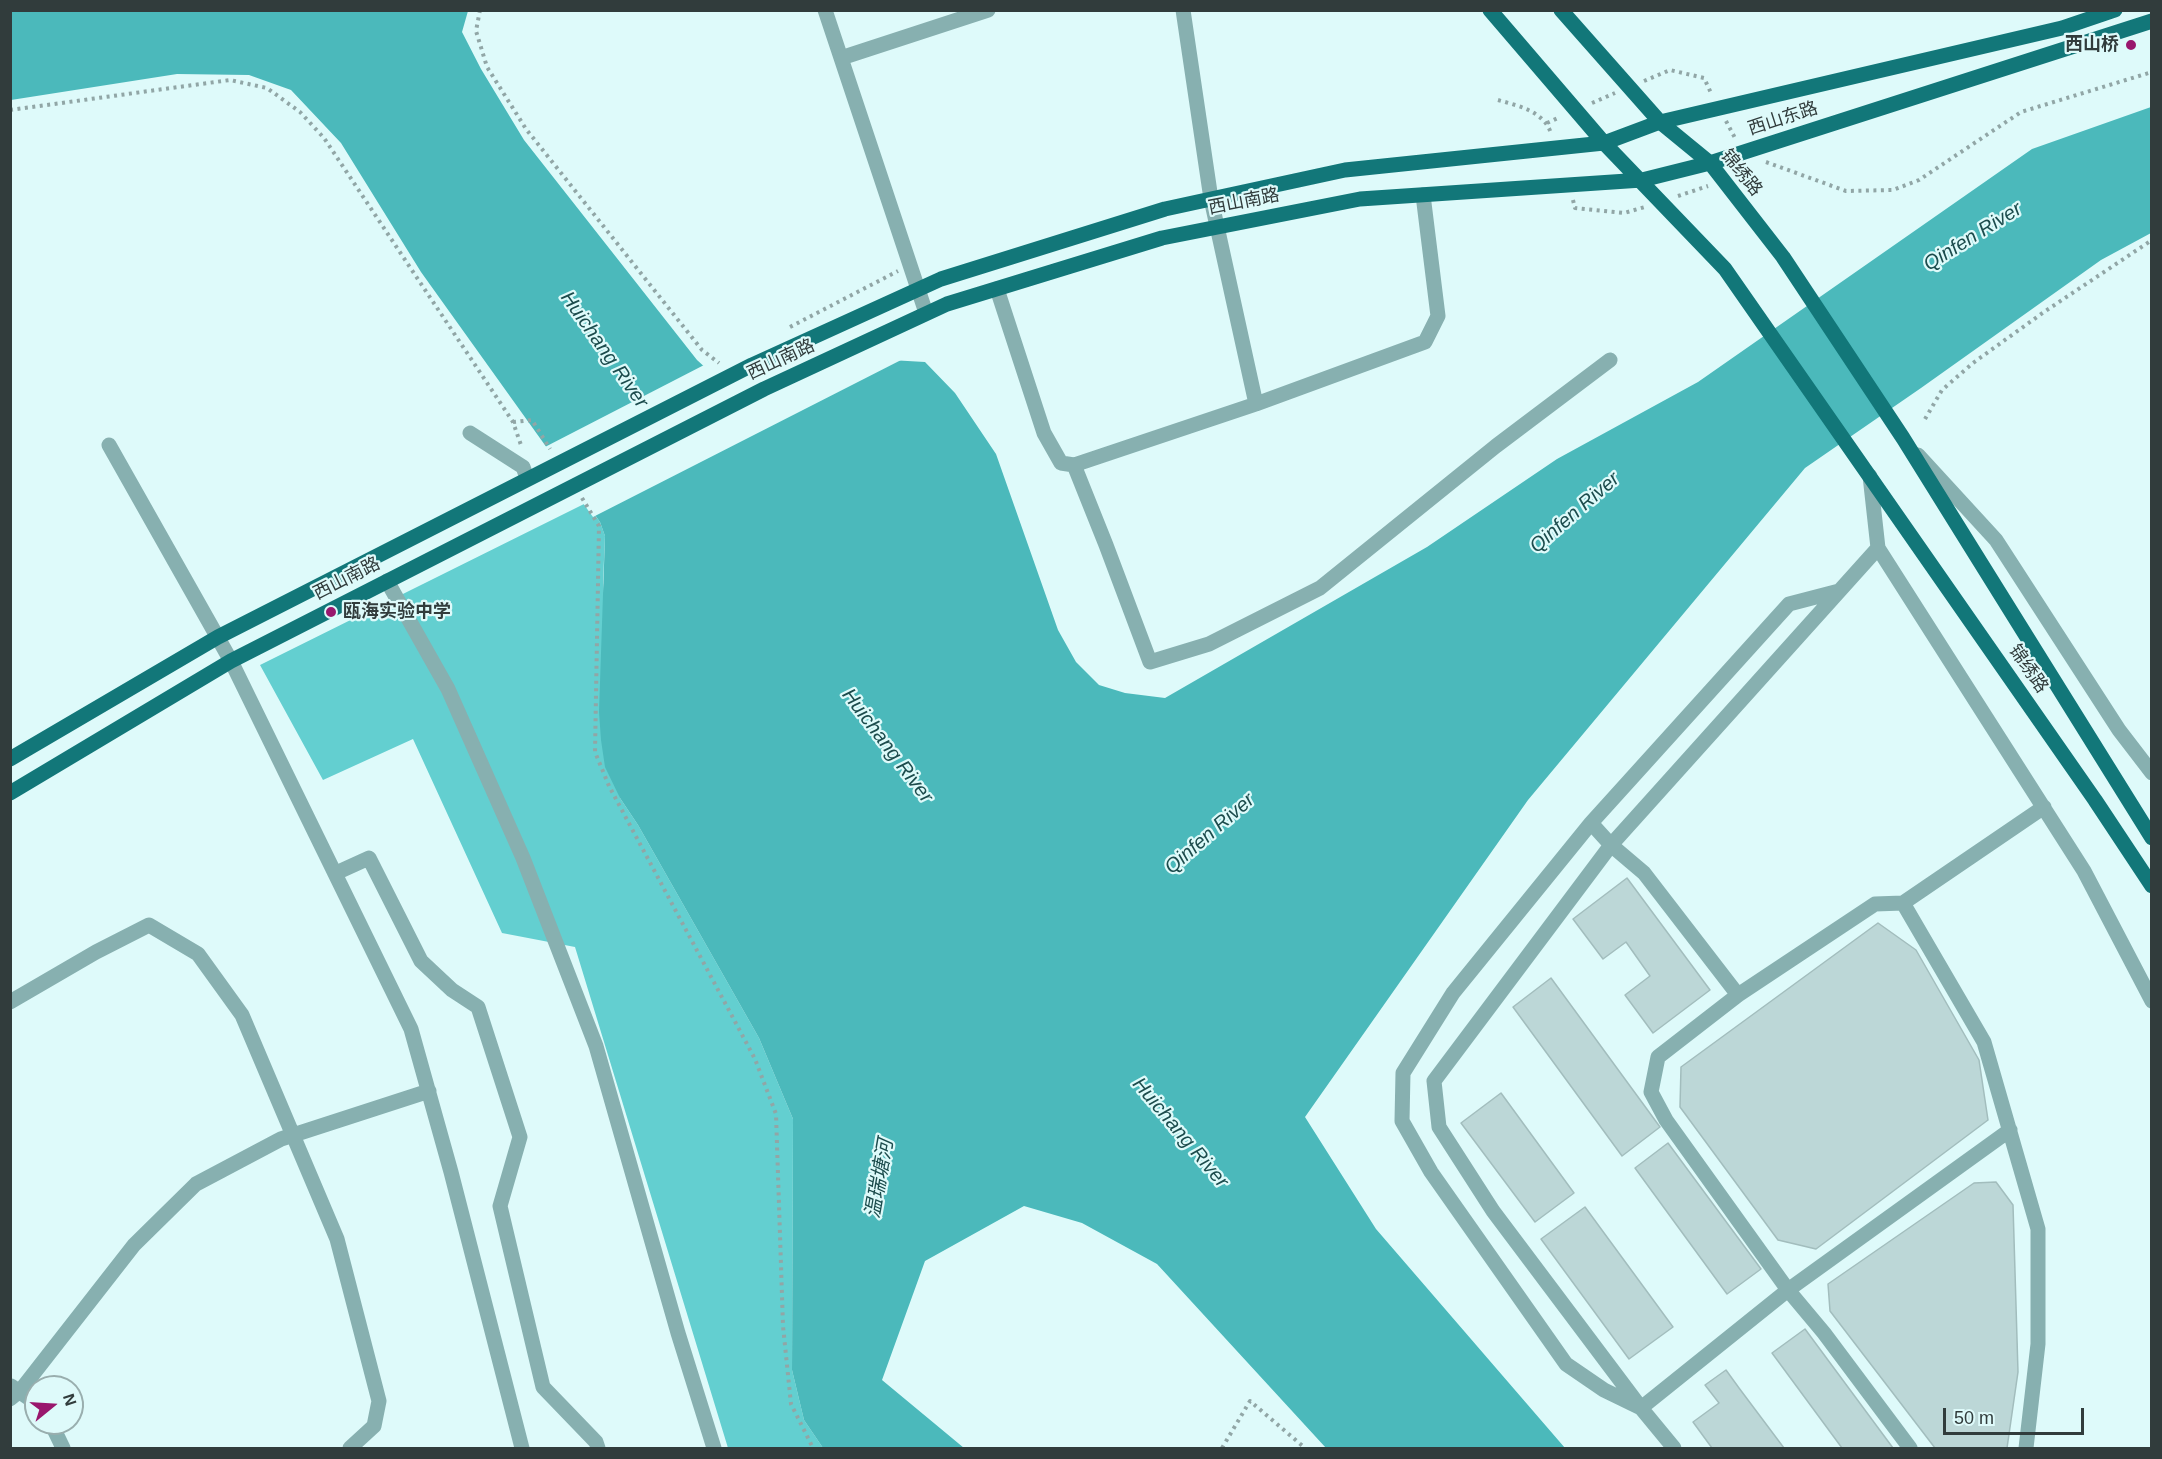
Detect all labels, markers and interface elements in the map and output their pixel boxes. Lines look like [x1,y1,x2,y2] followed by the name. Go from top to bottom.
[2065,34,2119,56] place label: 西山桥
[2124,38,2138,52] marker: 西山桥
[1745,98,1821,140] street label: 西山东路
[1716,145,1766,201] street label: 锦绣路
[1207,185,1281,219] street label: 西山南路
[1920,197,2026,277] water label: Qinfen River
[555,287,653,413] water label: Huichang River
[744,335,818,385] street label: 西山南路
[1525,467,1625,559] water label: Qinfen River
[310,553,384,605] street label: 西山南路
[343,601,451,623] place label: 瓯海实验中学
[324,605,338,619] marker: 瓯海实验中学
[2004,641,2052,697] street label: 锦绣路
[836,684,938,808] water label: Huichang River
[1160,788,1260,880] water label: Qinfen River
[1127,1073,1233,1193] water label: Huichang River
[861,1138,899,1220] water label: 温瑞塘河
[24,1375,84,1435] north arrow
[60,1392,80,1408] text: N
[1946,1396,2087,1434] scale bar
[1954,1408,1994,1428] text: 50 m

